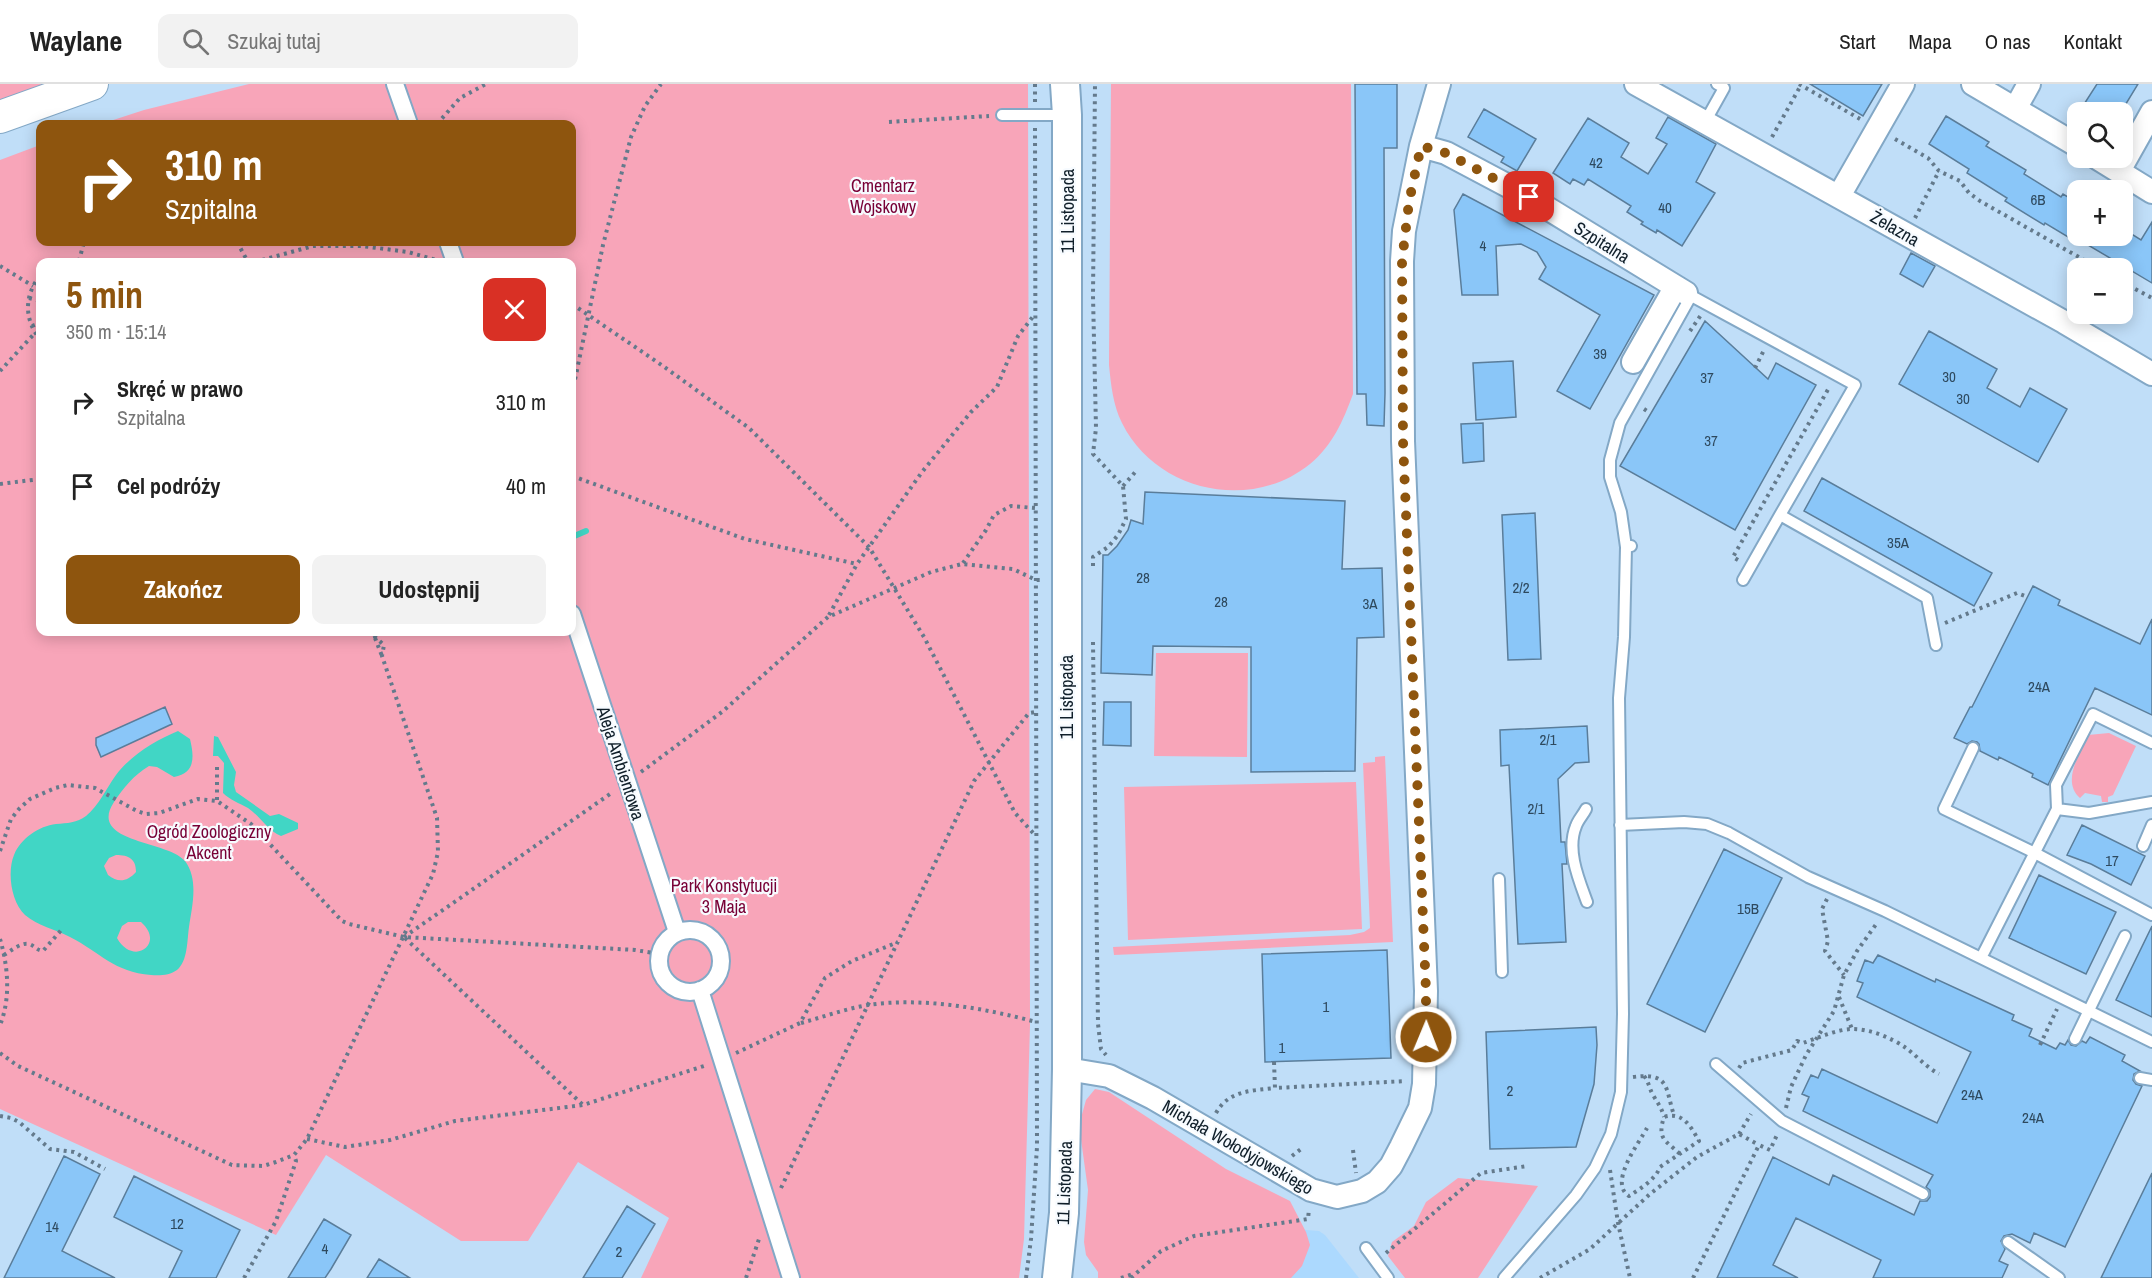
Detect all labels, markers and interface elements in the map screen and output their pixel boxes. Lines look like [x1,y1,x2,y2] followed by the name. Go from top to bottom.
[158,14,578,68] search box
[30,22,122,60] text: Waylane
[179,25,212,58] icon: search
[227,26,321,56] text: Szukaj tutaj
[1839,27,1876,56] text: Start
[1909,27,1952,56] text: Mapa
[1985,27,2031,56] text: O nas
[2064,27,2122,56] text: Kontakt
[2067,102,2133,324] map controls
[2067,102,2133,168] button: search
[165,137,263,193] text: 310 m
[66,144,144,222] icon: right
[1589,152,1603,173] house number: 42
[1055,169,1080,253] street label: 11 Listopada
[1503,171,1554,222] pin
[850,173,917,219] park label: Cmentarz Wojskowy
[1512,180,1545,213] icon: arrive
[2067,180,2133,246] button: +
[2030,189,2046,210] house number: 6B
[165,191,257,227] text: Szpitalna
[1658,197,1672,218] house number: 40
[1866,204,1924,252] street label: Żelazna
[1569,215,1635,269] street label: Szpitalna
[1480,235,1487,256] house number: 4
[2067,258,2133,324] button: −
[66,271,143,319] text: 5 min
[483,278,546,341] button: close
[66,318,166,345] text: 350 m · 15:14
[1593,343,1607,364] house number: 39
[1942,366,1956,387] house number: 30
[1700,367,1714,388] house number: 37
[117,374,243,404] text: Skręć w prawo
[66,386,99,419] icon: right
[496,387,546,417] text: 310 m
[1956,388,1970,409] house number: 30
[117,404,185,431] text: Szpitalna
[1704,430,1718,451] house number: 37
[66,470,99,503] icon: arrive
[117,471,220,501] text: Cel podróży
[506,471,546,501] text: 40 m
[1887,532,1910,553] house number: 35A
[66,555,300,624] button: Zakończ
[312,555,546,624] button: Udostępnij
[1136,567,1150,588] house number: 28
[1512,577,1530,598] house number: 2/2
[1214,591,1228,612] house number: 28
[1362,593,1378,614] house number: 3A
[1054,655,1079,739] street label: 11 Listopada
[2028,676,2051,697] house number: 24A
[591,702,651,823] street label: Aleja Ambientowa
[1539,729,1557,750] house number: 2/1
[1527,798,1545,819] house number: 2/1
[147,819,272,865] park label: Ogród Zoologiczny Akcent
[2105,850,2119,871] house number: 17
[671,873,777,919] park label: Park Konstytucji 3 Maja
[1737,898,1759,919] house number: 15B
[1323,996,1330,1017] house number: 1
[1394,1005,1458,1069] position arrow
[1279,1037,1286,1058] house number: 1
[1507,1080,1514,1101] house number: 2
[1961,1084,1984,1105] house number: 24A
[1158,1094,1318,1200] street label: Michała Wołodyjowskiego
[2022,1107,2045,1128] house number: 24A
[1050,1140,1078,1226] street label: 11 Listopada
[170,1213,184,1234] house number: 12
[45,1216,59,1237] house number: 14
[322,1238,329,1259] house number: 4
[616,1241,623,1262] house number: 2

